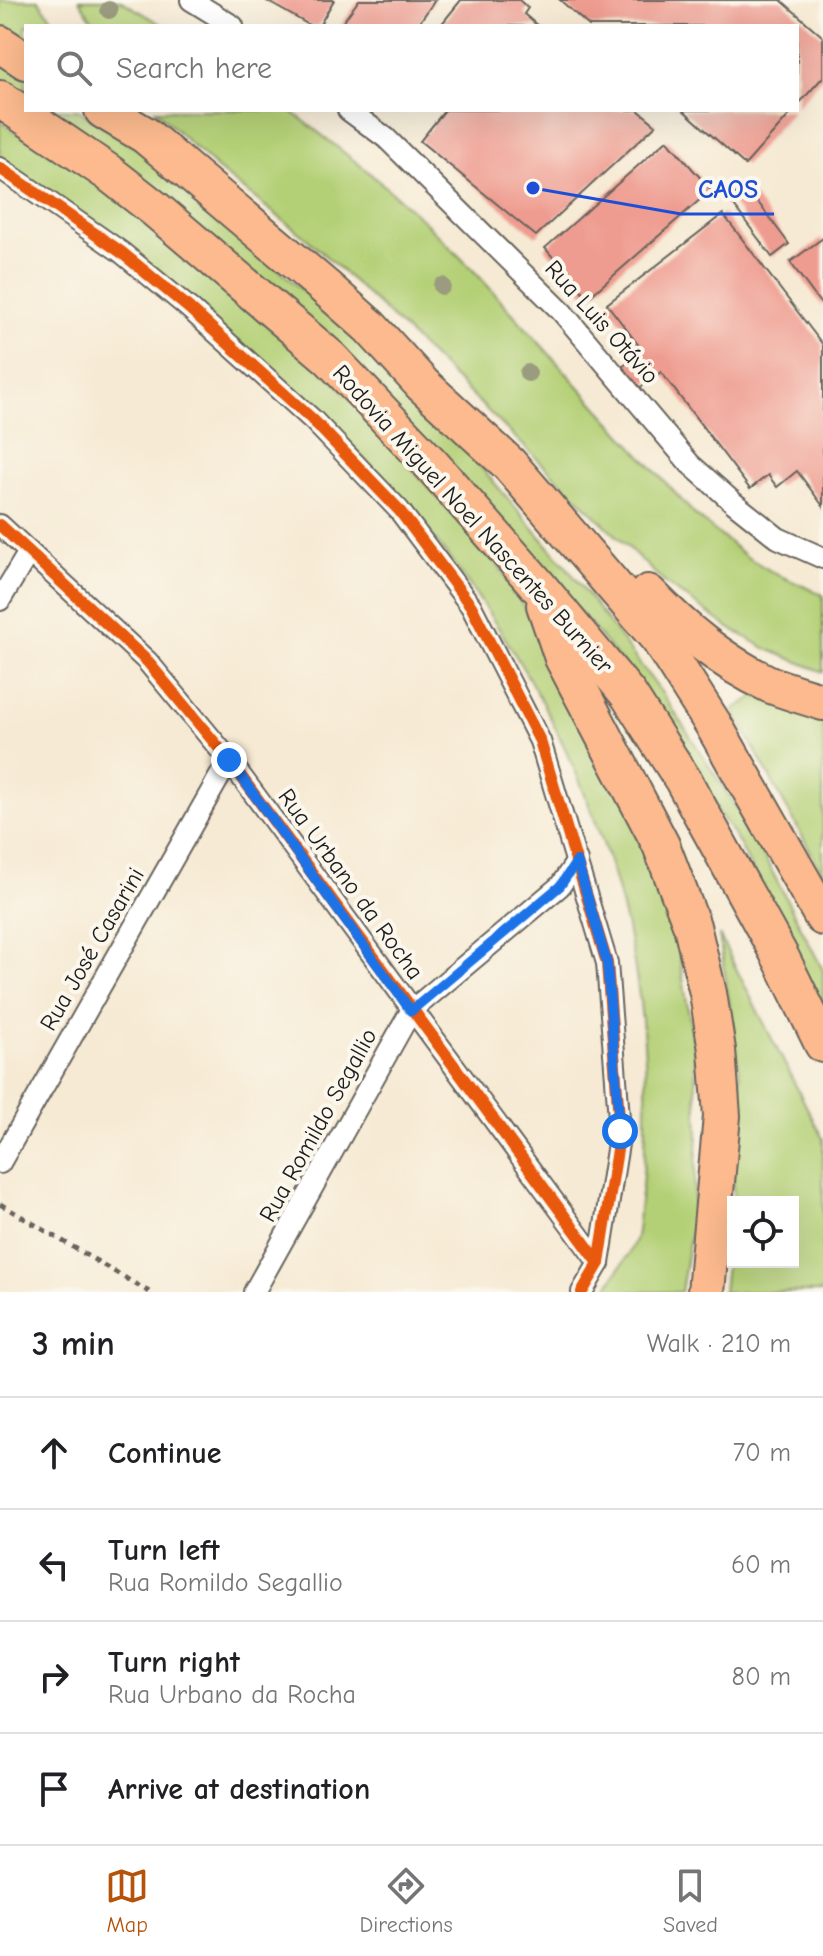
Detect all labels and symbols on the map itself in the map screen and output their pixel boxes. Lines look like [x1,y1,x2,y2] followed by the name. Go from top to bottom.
[681,164,774,214] callout: CAOS
[698,175,758,205] text: CAOS
[539,254,665,390] street label: Rua Luis Otávio
[327,359,619,679] street label: Rodovia Miguel Noel Nascentes Burnier
[211,742,247,778] route end
[272,783,430,985] street label: Rua Urbano da Rocha
[34,863,150,1035] street label: Rua José Casarini
[253,1023,383,1227] street label: Rua Romildo Segallio
[602,1113,638,1149] route start

